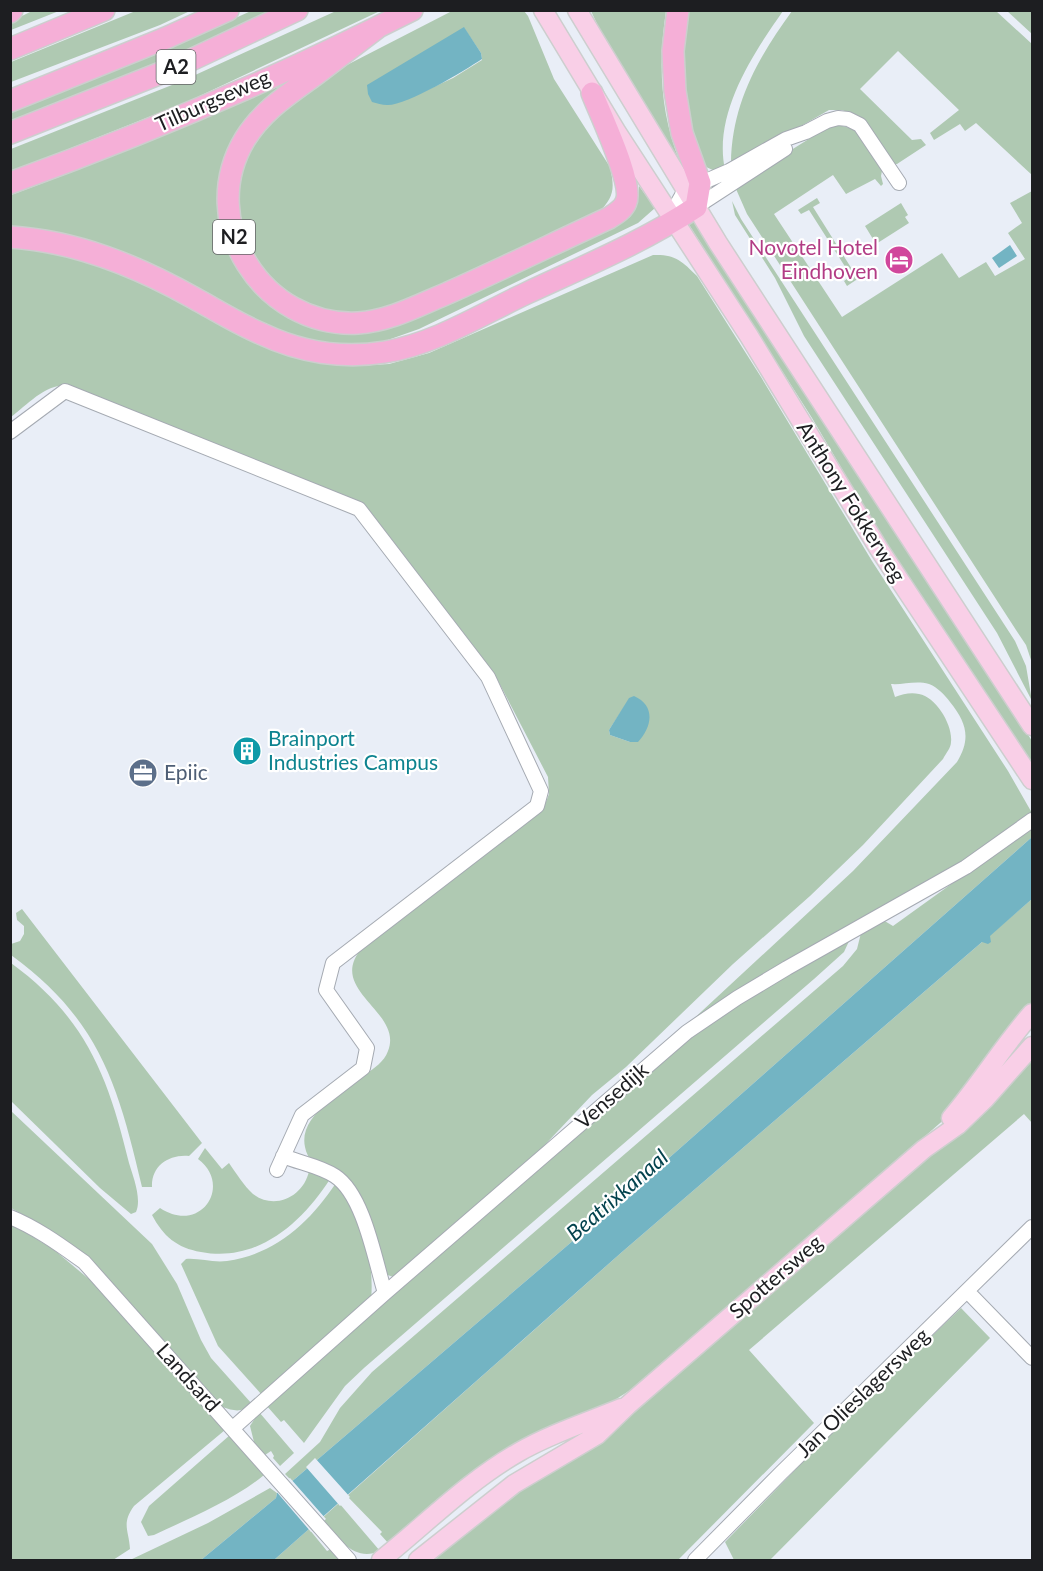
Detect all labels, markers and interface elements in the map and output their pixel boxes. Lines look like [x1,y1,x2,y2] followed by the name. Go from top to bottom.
[156,50,195,84] road number: A2
[151,63,274,136] street label: Tilburgseweg
[213,220,255,254] road number: N2
[749,234,878,283] place label: Novotel Hotel Eindhoven
[883,244,915,276] hotel icon: Novotel Hotel Eindhoven
[793,416,912,586] street label: Anthony Fokkerweg
[268,725,438,774] place label: Brainport Industries Campus
[231,735,263,767] building icon: Brainport Industries Campus
[127,757,159,789] office icon: Epiic
[164,759,208,784] place label: Epiic
[570,1056,653,1133] street label: Vensedijk
[560,1143,673,1246] water label: Beatrixkanaal
[723,1229,827,1323] street label: Spottersweg
[790,1322,934,1462] street label: Jan Olieslagersweg
[152,1338,226,1416] street label: Landsard

